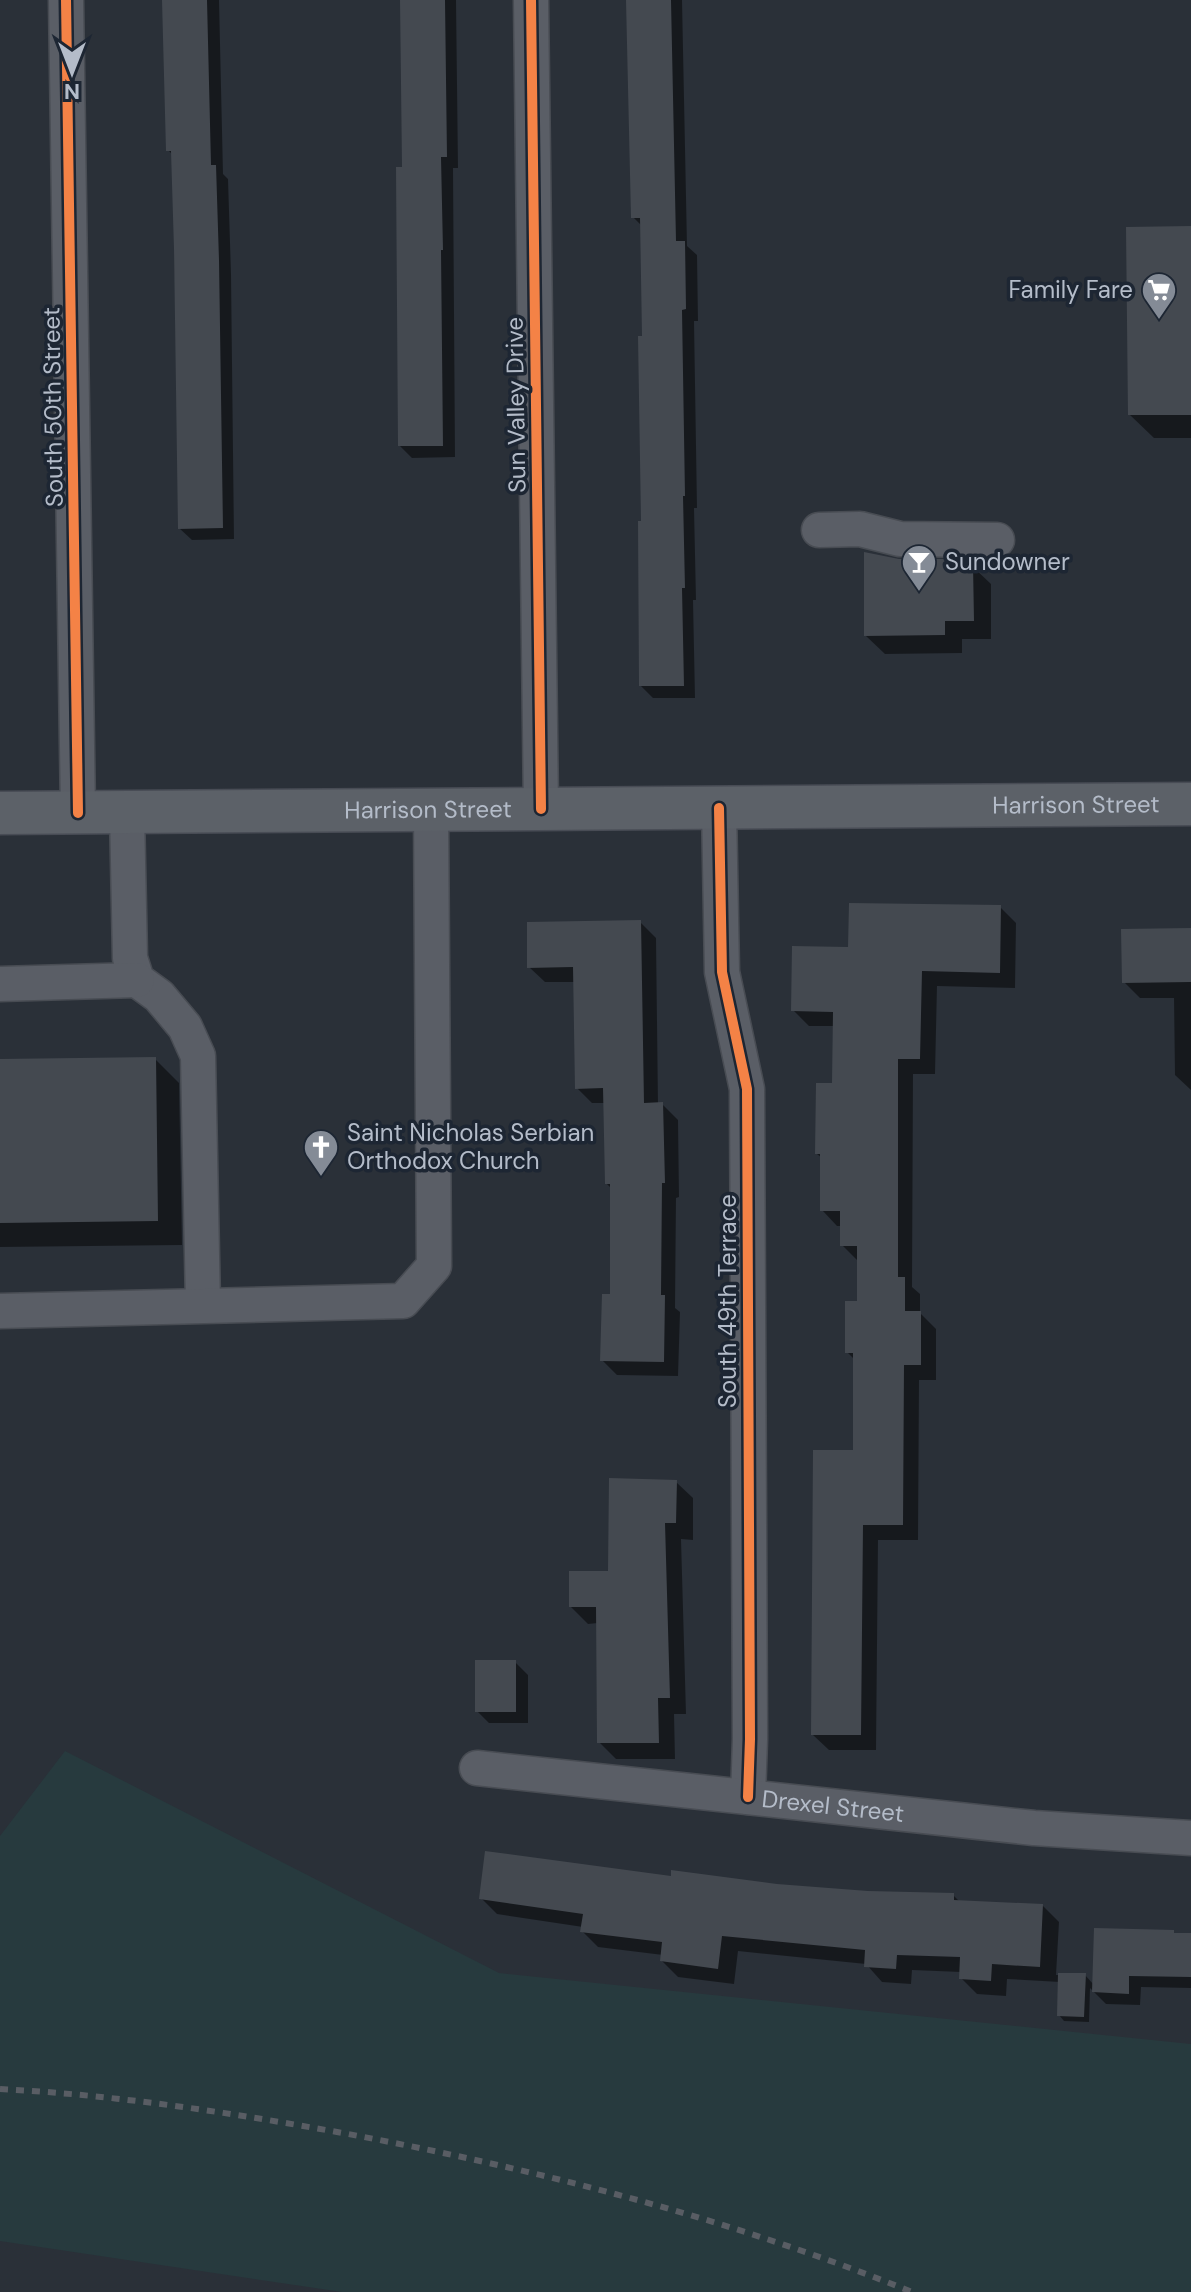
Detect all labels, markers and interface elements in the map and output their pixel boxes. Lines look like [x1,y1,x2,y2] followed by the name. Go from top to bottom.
[32,32,112,112] north arrow
[64,77,80,106] text: N
[1140,271,1178,321] supermarket icon: Family Fare
[1009,274,1133,305] place label: Family Fare
[35,307,70,507] street label: South 50th Street
[498,317,533,493] street label: Sun Valley Drive
[900,543,938,593] bar icon: Sundowner
[945,546,1070,577] place label: Sundowner
[992,788,1160,821] street label: Harrison Street
[344,793,512,825] street label: Harrison Street
[347,1117,594,1176] place label: Saint Nicholas Serbian Orthodox Church
[302,1128,340,1178] church icon: Saint Nicholas Serbian Orthodox Church
[712,1194,743,1408] street label: South 49th Terrace
[760,1783,906,1829] street label: Drexel Street

